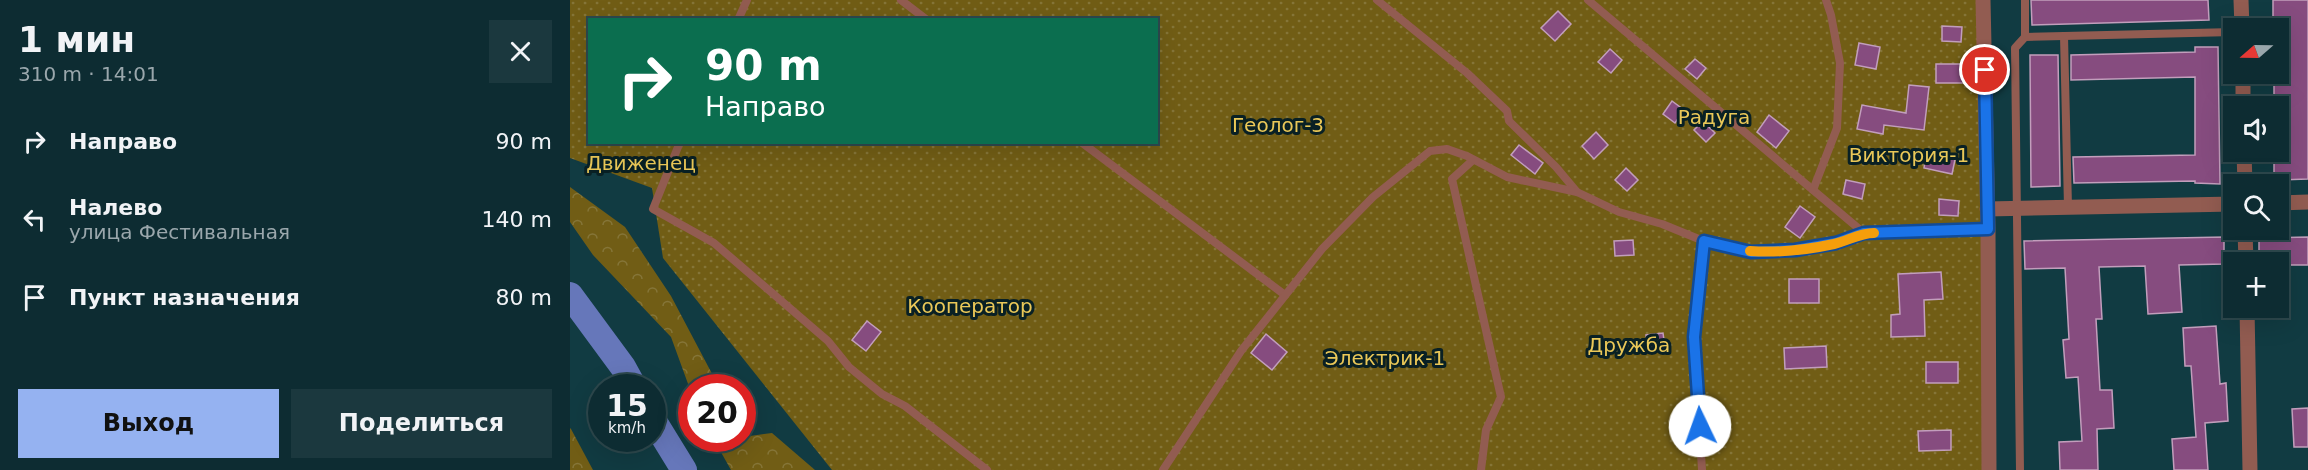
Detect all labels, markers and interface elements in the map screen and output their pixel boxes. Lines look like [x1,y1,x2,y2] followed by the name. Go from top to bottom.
[2223,18,2289,84] north arrow
[2223,18,2289,318] map controls
[18,19,135,60] text: 1 мин
[489,20,552,83] button: close
[705,41,822,90] text: 90 m
[606,42,684,120] icon: right
[1959,44,2010,95] pin
[1968,53,2001,86] icon: arrive
[18,62,159,86] text: 310 m · 14:01
[705,91,826,122] text: Направо
[2223,96,2289,162] button: sound
[1678,105,1750,129] park label: Радуга
[1232,113,1324,137] park label: Геолог-3
[18,125,51,158] icon: right
[69,129,177,154] text: Направо
[496,129,552,154] text: 90 m
[1849,143,1969,167] park label: Виктория-1
[586,151,696,175] park label: Движенец
[2223,174,2289,240] button: search
[69,195,162,220] text: Налево
[18,203,51,236] icon: left
[482,207,552,232] text: 140 m
[69,220,290,244] text: улица Фестивальная
[2223,252,2289,318] button: +
[18,281,51,314] icon: arrive
[69,285,300,310] text: Пункт назначения
[496,285,552,310] text: 80 m
[907,294,1033,318] park label: Кооператор
[1588,333,1670,357] park label: Дружба
[1325,346,1445,370] park label: Электрик-1
[678,374,756,452] speed limit sign: 20
[606,388,648,423] text: 15
[18,389,279,458] button: Выход
[291,389,552,458] button: Поделиться
[1668,394,1732,458] position arrow
[608,419,646,437] text: km/h

